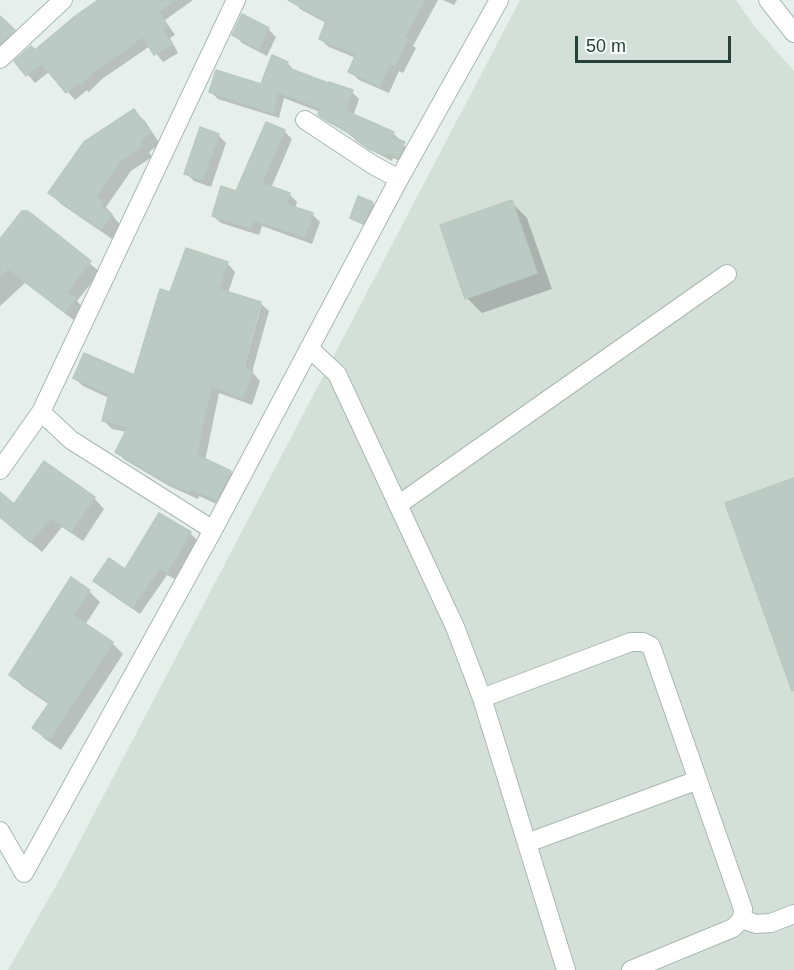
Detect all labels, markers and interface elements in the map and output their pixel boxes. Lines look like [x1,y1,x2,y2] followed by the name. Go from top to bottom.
[578,24,734,62] scale bar
[586,36,626,56] text: 50 m

